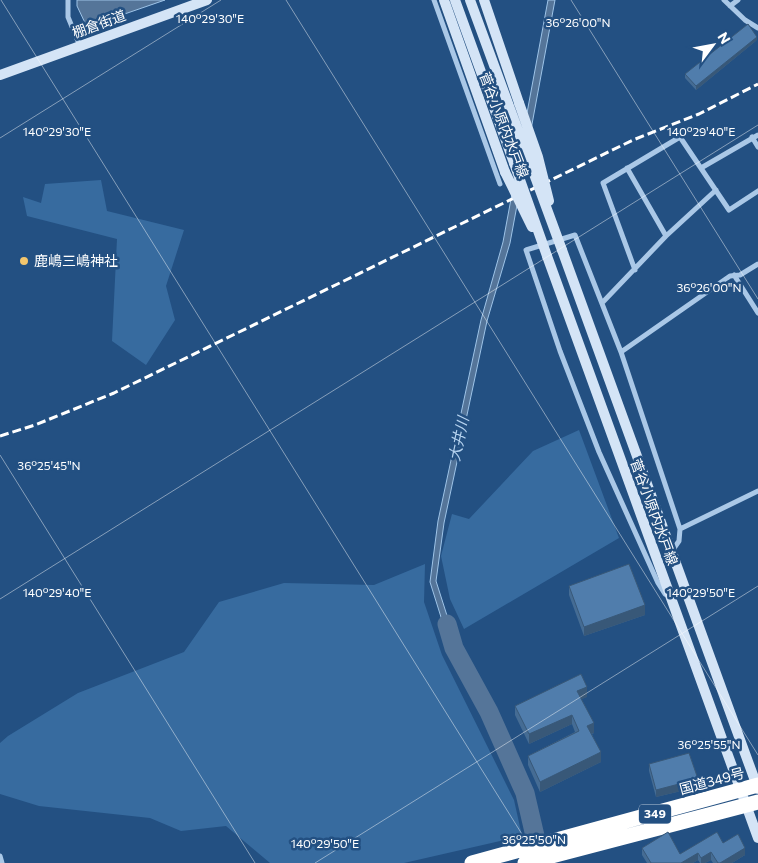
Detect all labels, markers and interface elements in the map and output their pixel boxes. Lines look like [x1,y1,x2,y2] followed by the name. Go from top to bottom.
[70,6,128,41] street label: 棚倉街道
[176,11,244,25] text: 140°29'30"E
[545,15,611,29] text: 36°26'00"N
[688,20,738,70] north arrow
[714,29,734,47] text: N
[476,69,532,180] street label: 菅谷小原内水戸線
[23,124,91,138] text: 140°29'30"E
[667,124,735,138] text: 140°29'40"E
[34,252,118,269] place label: 鹿嶋三嶋神社
[18,255,30,267] marker: 鹿嶋三嶋神社
[676,280,742,294] text: 36°26'00"N
[445,413,472,463] water label: 大井川
[627,456,682,567] street label: 菅谷小原内水戸線
[17,458,81,472] text: 36°25'45"N
[23,585,91,599] text: 140°29'40"E
[667,585,735,599] text: 140°29'50"E
[677,737,741,751] text: 36°25'55"N
[677,764,746,797] street label: 国道349号
[639,804,671,824] road number: 349
[502,832,566,846] text: 36°25'50"N
[291,836,359,850] text: 140°29'50"E

